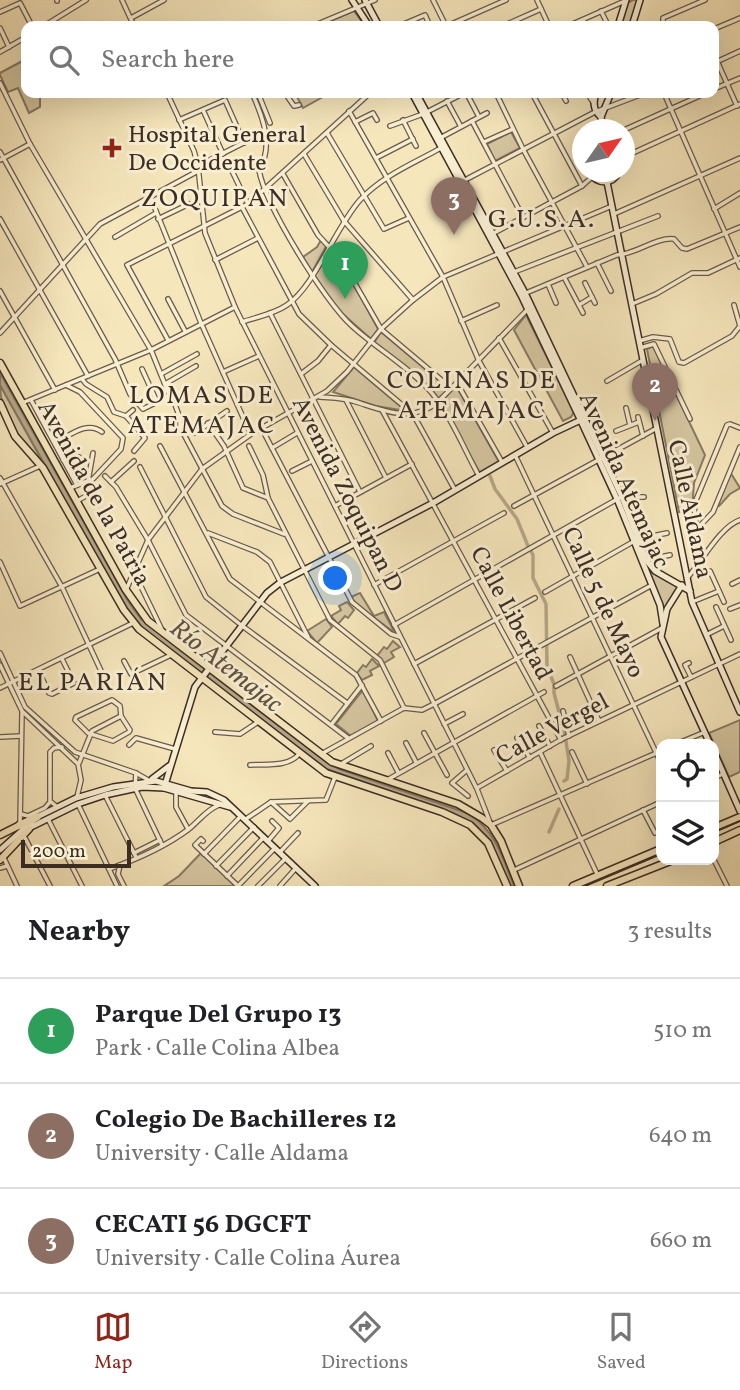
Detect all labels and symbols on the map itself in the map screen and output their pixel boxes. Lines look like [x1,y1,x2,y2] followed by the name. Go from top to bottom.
[128,119,306,181] place label: Hospital General De Occidente
[572,119,635,182] north arrow
[102,138,122,158] marker: Hospital General De Occidente
[431,177,477,235] pin: 3
[141,181,289,217] district label: ZOQUIPAN
[488,202,596,238] district label: G.U.S.A.
[322,241,368,299] pin: 1
[387,363,557,429] district label: COLINAS DE ATEMAJAC
[632,363,678,421] pin: 2
[128,378,276,444] district label: LOMAS DE ATEMAJAC
[569,387,677,574] street label: Avenida Atemajac
[282,391,410,599] street label: Avenida Zoquipan D
[28,395,159,593] street label: Avenida de la Patria
[658,437,720,582] street label: Calle Aldama
[552,522,652,684] street label: Calle 5 de Mayo
[461,541,560,687] street label: Calle Libertad
[318,561,352,595] your location
[162,611,290,722] water label: Río Atemajac
[18,665,168,701] district label: EL PARIÁN
[490,686,616,774] street label: Calle Vergel
[21,837,131,869] scale bar

